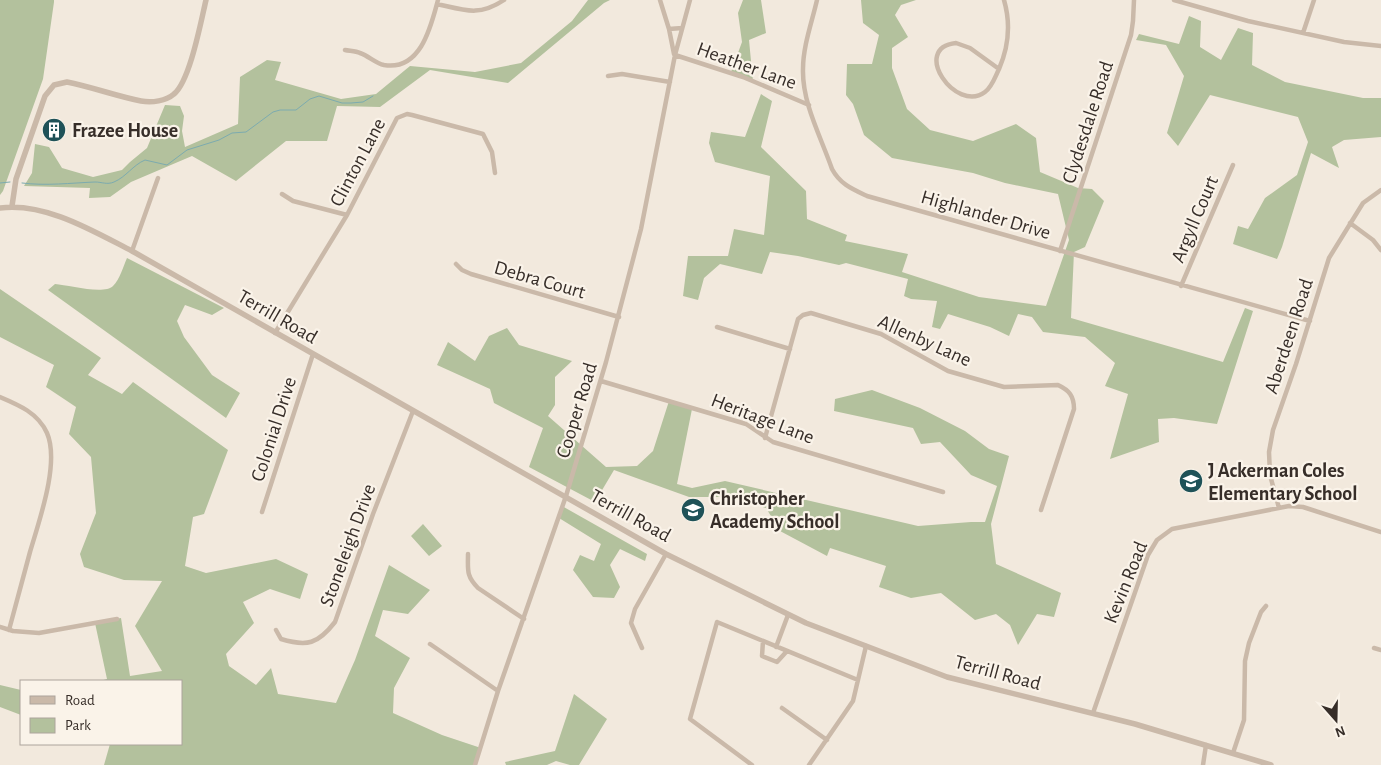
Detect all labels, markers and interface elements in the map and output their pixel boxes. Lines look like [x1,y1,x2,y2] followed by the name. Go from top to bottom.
[694,39,799,93] street label: Heather Lane
[1059,59,1117,186] street label: Clydesdale Road
[326,115,389,210] street label: Clinton Lane
[41,117,67,143] building icon: Frazee House
[72,121,178,141] place label: Frazee House
[1168,173,1222,266] street label: Argyll Court
[919,187,1053,243] street label: Highlander Drive
[492,257,588,303] street label: Debra Court
[1261,276,1317,396] street label: Aberdeen Road
[234,286,321,348] street label: Terrill Road
[875,311,974,370] street label: Allenby Lane
[553,360,601,460] street label: Cooper Road
[248,375,300,484] street label: Colonial Drive
[708,390,817,448] street label: Heritage Lane
[1208,461,1357,504] place label: J Ackerman Coles Elementary School
[1178,468,1204,494] school or university icon: J Ackerman Coles Elementary School
[317,481,379,609] street label: Stoneleigh Drive
[587,486,674,546] street label: Terrill Road
[710,489,839,532] place label: Christopher Academy School
[680,497,706,523] school or university icon: Christopher Academy School
[1100,539,1151,626] street label: Kevin Road
[952,652,1043,694] street label: Terrill Road
[20,680,182,745] legend
[65,693,95,708] text: Road
[1311,695,1361,745] north arrow
[65,718,91,733] text: Park
[1333,723,1347,740] text: N

